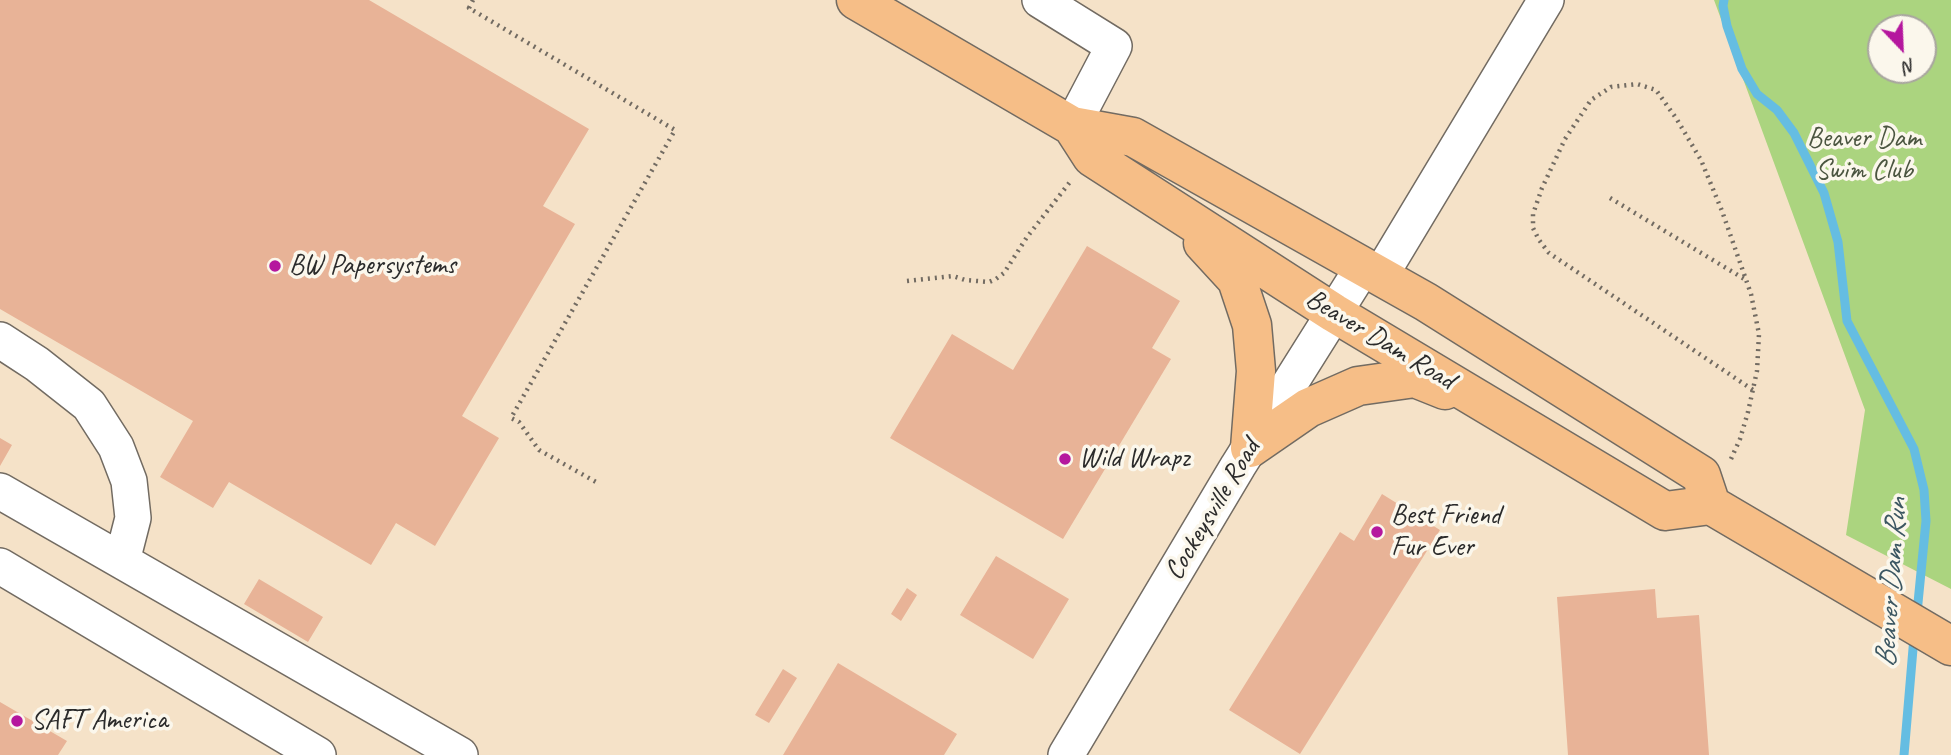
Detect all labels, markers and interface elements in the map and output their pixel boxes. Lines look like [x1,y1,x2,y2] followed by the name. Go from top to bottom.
[1867,14,1937,84] north arrow
[1899,53,1920,80] text: N
[1807,122,1921,188] park label: Beaver Dam Swim Club
[289,249,456,283] place label: BW Papersystems
[267,258,283,274] marker: BW Papersystems
[1299,282,1461,398] street label: Beaver Dam Road
[1158,434,1268,586] street label: Cockeysville Road
[1079,442,1189,476] place label: Wild Wrapz
[1057,451,1073,467] marker: Wild Wrapz
[1868,497,1916,669] water label: Beaver Dam Run
[1391,499,1501,565] place label: Best Friend Fur Ever
[1369,524,1385,540] marker: Best Friend Fur Ever
[31,704,167,738] place label: SAFT America
[9,713,25,729] marker: SAFT America

